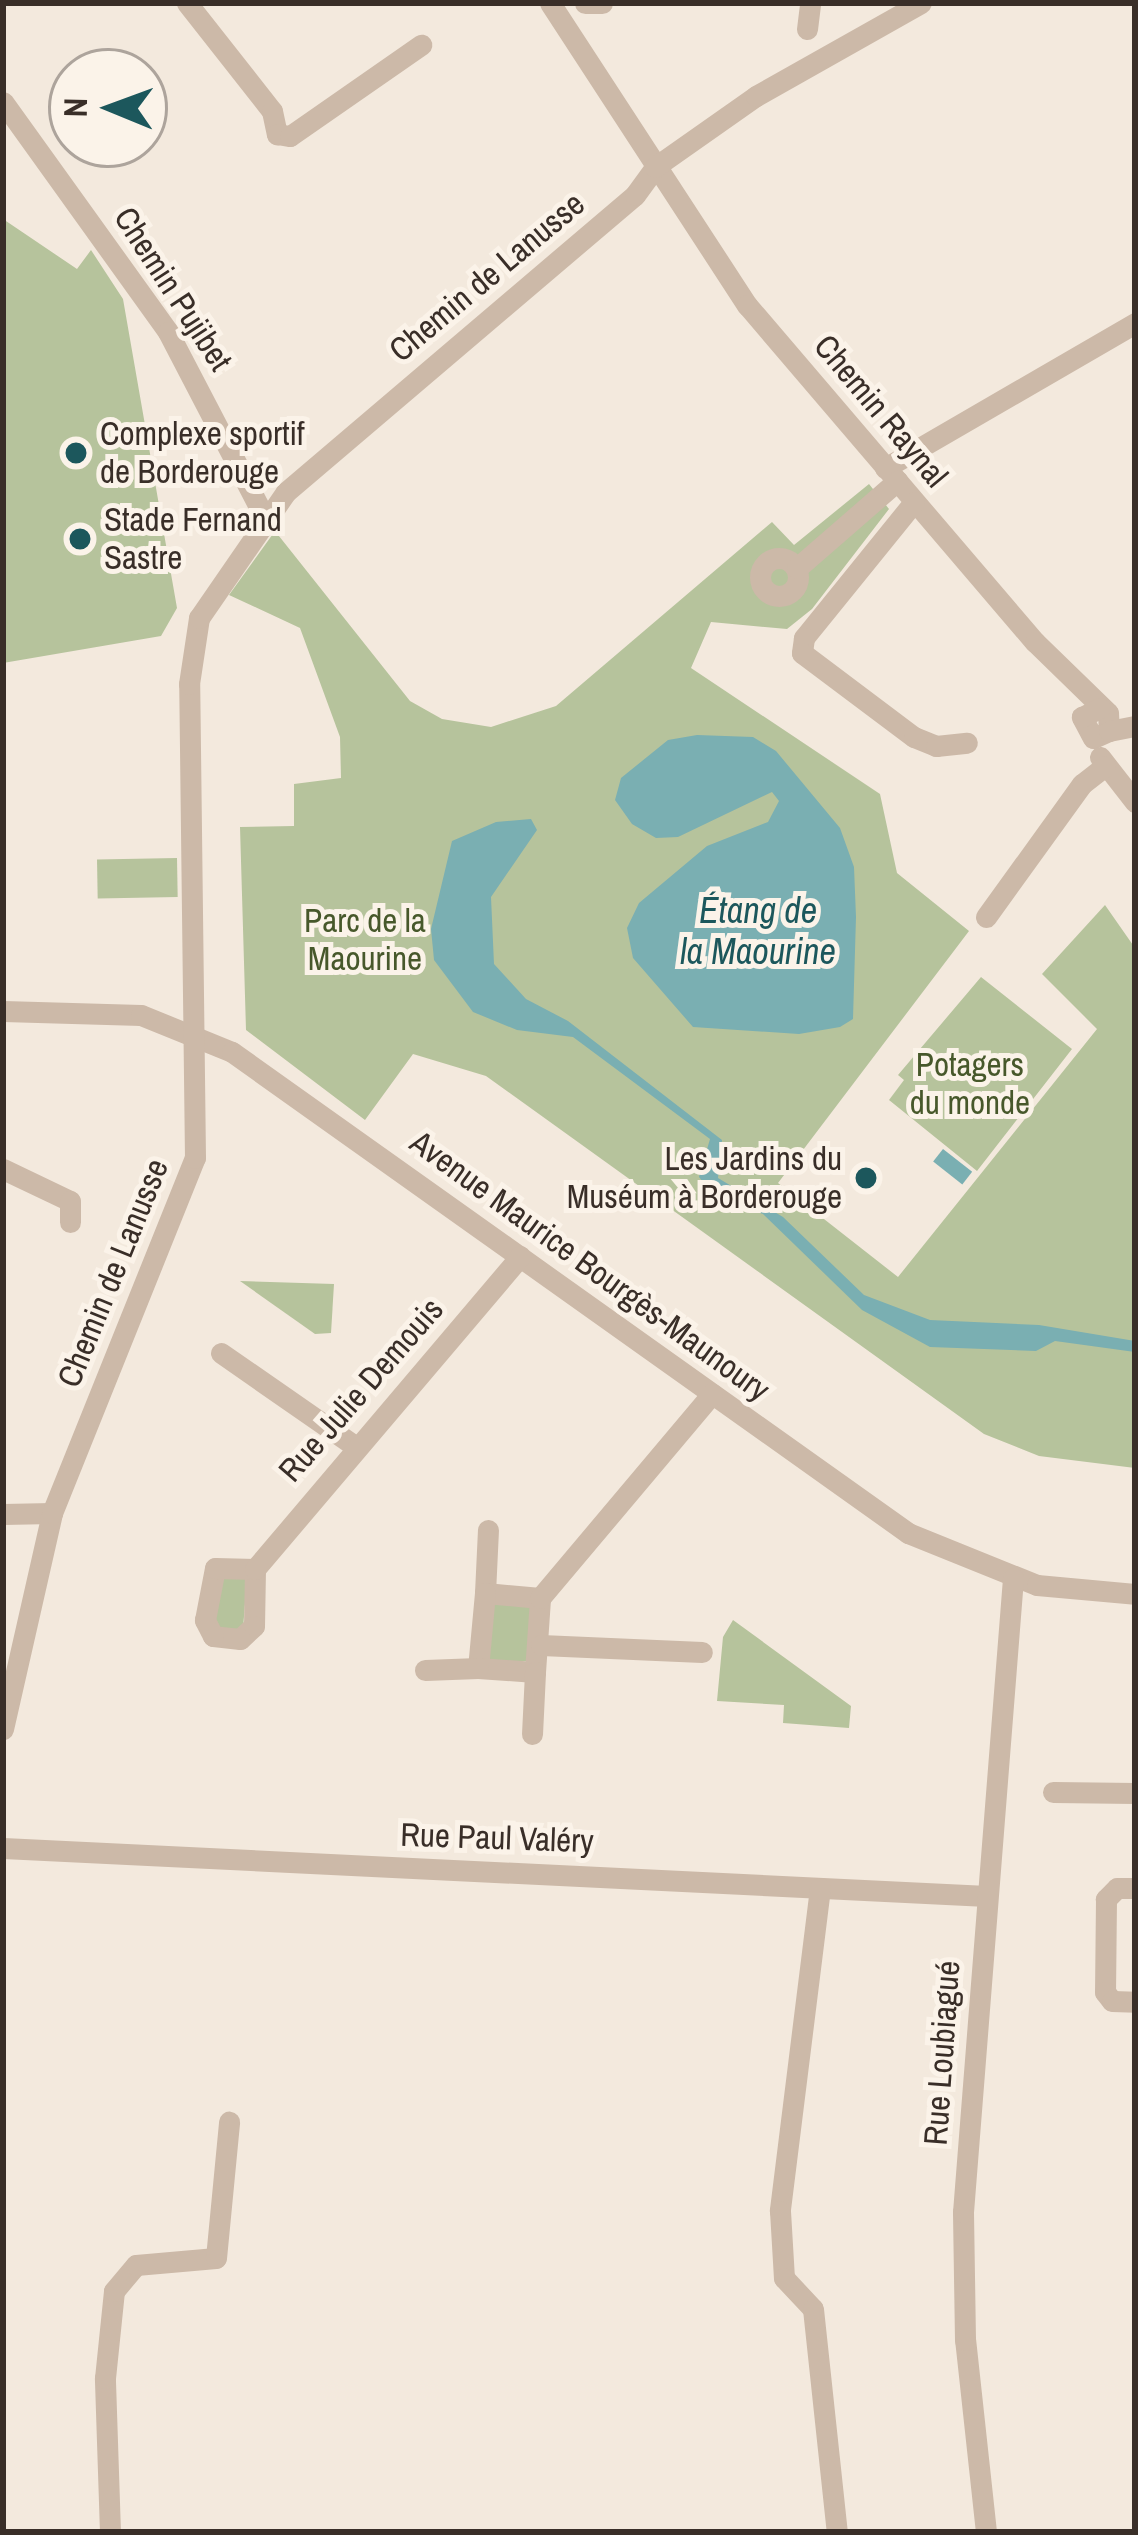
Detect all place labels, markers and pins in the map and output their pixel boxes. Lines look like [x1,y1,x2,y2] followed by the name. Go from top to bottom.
[100,414,305,492] place label: Complexe sportif de Borderouge
[63,440,89,466] marker: Complexe sportif de Borderouge
[104,500,282,578] place label: Stade Fernand Sastre
[67,526,93,552] marker: Stade Fernand Sastre
[567,1139,842,1217] place label: Les Jardins du Muséum à Borderouge
[853,1165,879,1191] marker: Les Jardins du Muséum à Borderouge

